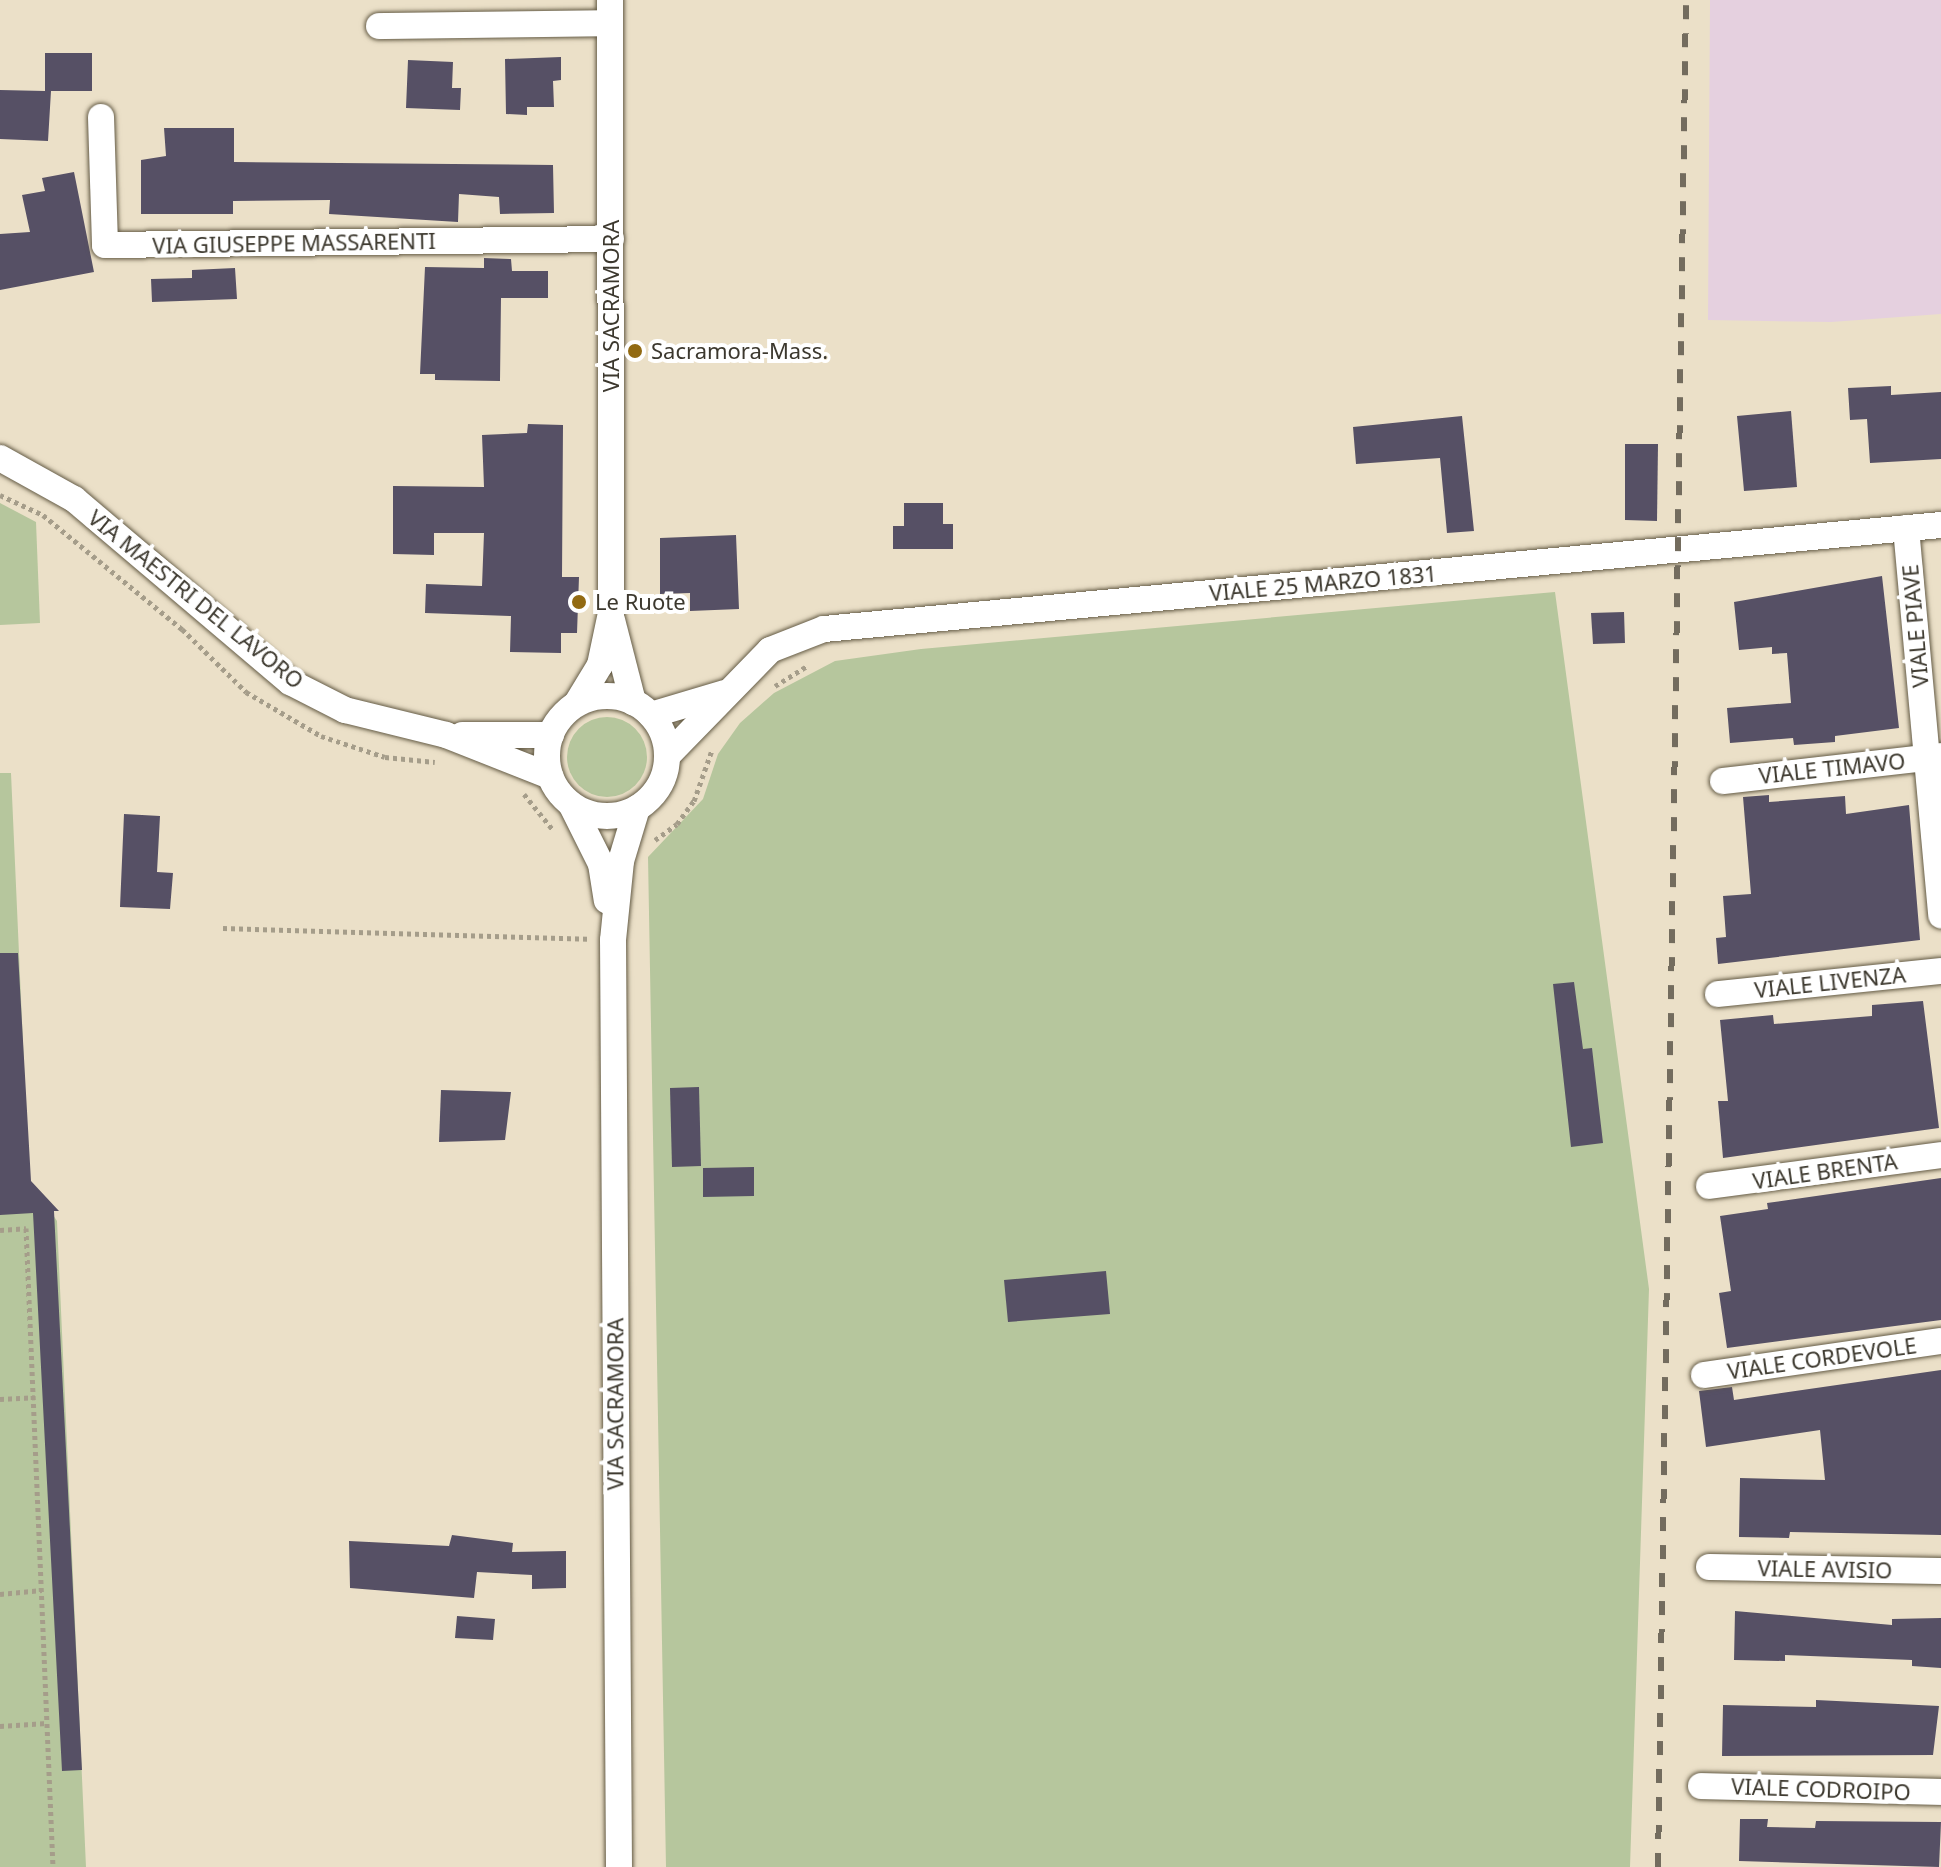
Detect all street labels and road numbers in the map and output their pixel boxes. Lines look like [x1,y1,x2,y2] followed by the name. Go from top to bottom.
[598,220,624,392] street label: VIA SACRAMORA
[152,227,436,259] street label: VIA GIUSEPPE MASSARENTI
[83,504,309,694] street label: VIA MAESTRI DEL LAVORO
[1208,560,1438,606] street label: VIALE 25 MARZO 1831
[1896,563,1934,689] street label: VIALE PIAVE
[1757,747,1907,789] street label: VIALE TIMAVO
[1753,961,1907,1003] street label: VIALE LIVENZA
[1751,1148,1899,1194] street label: VIALE BRENTA
[602,1318,628,1490] street label: VIA SACRAMORA
[1726,1332,1918,1384] street label: VIALE CORDEVOLE
[1757,1555,1893,1583] street label: VIALE AVISIO
[1731,1773,1911,1805] street label: VIALE CODROIPO

